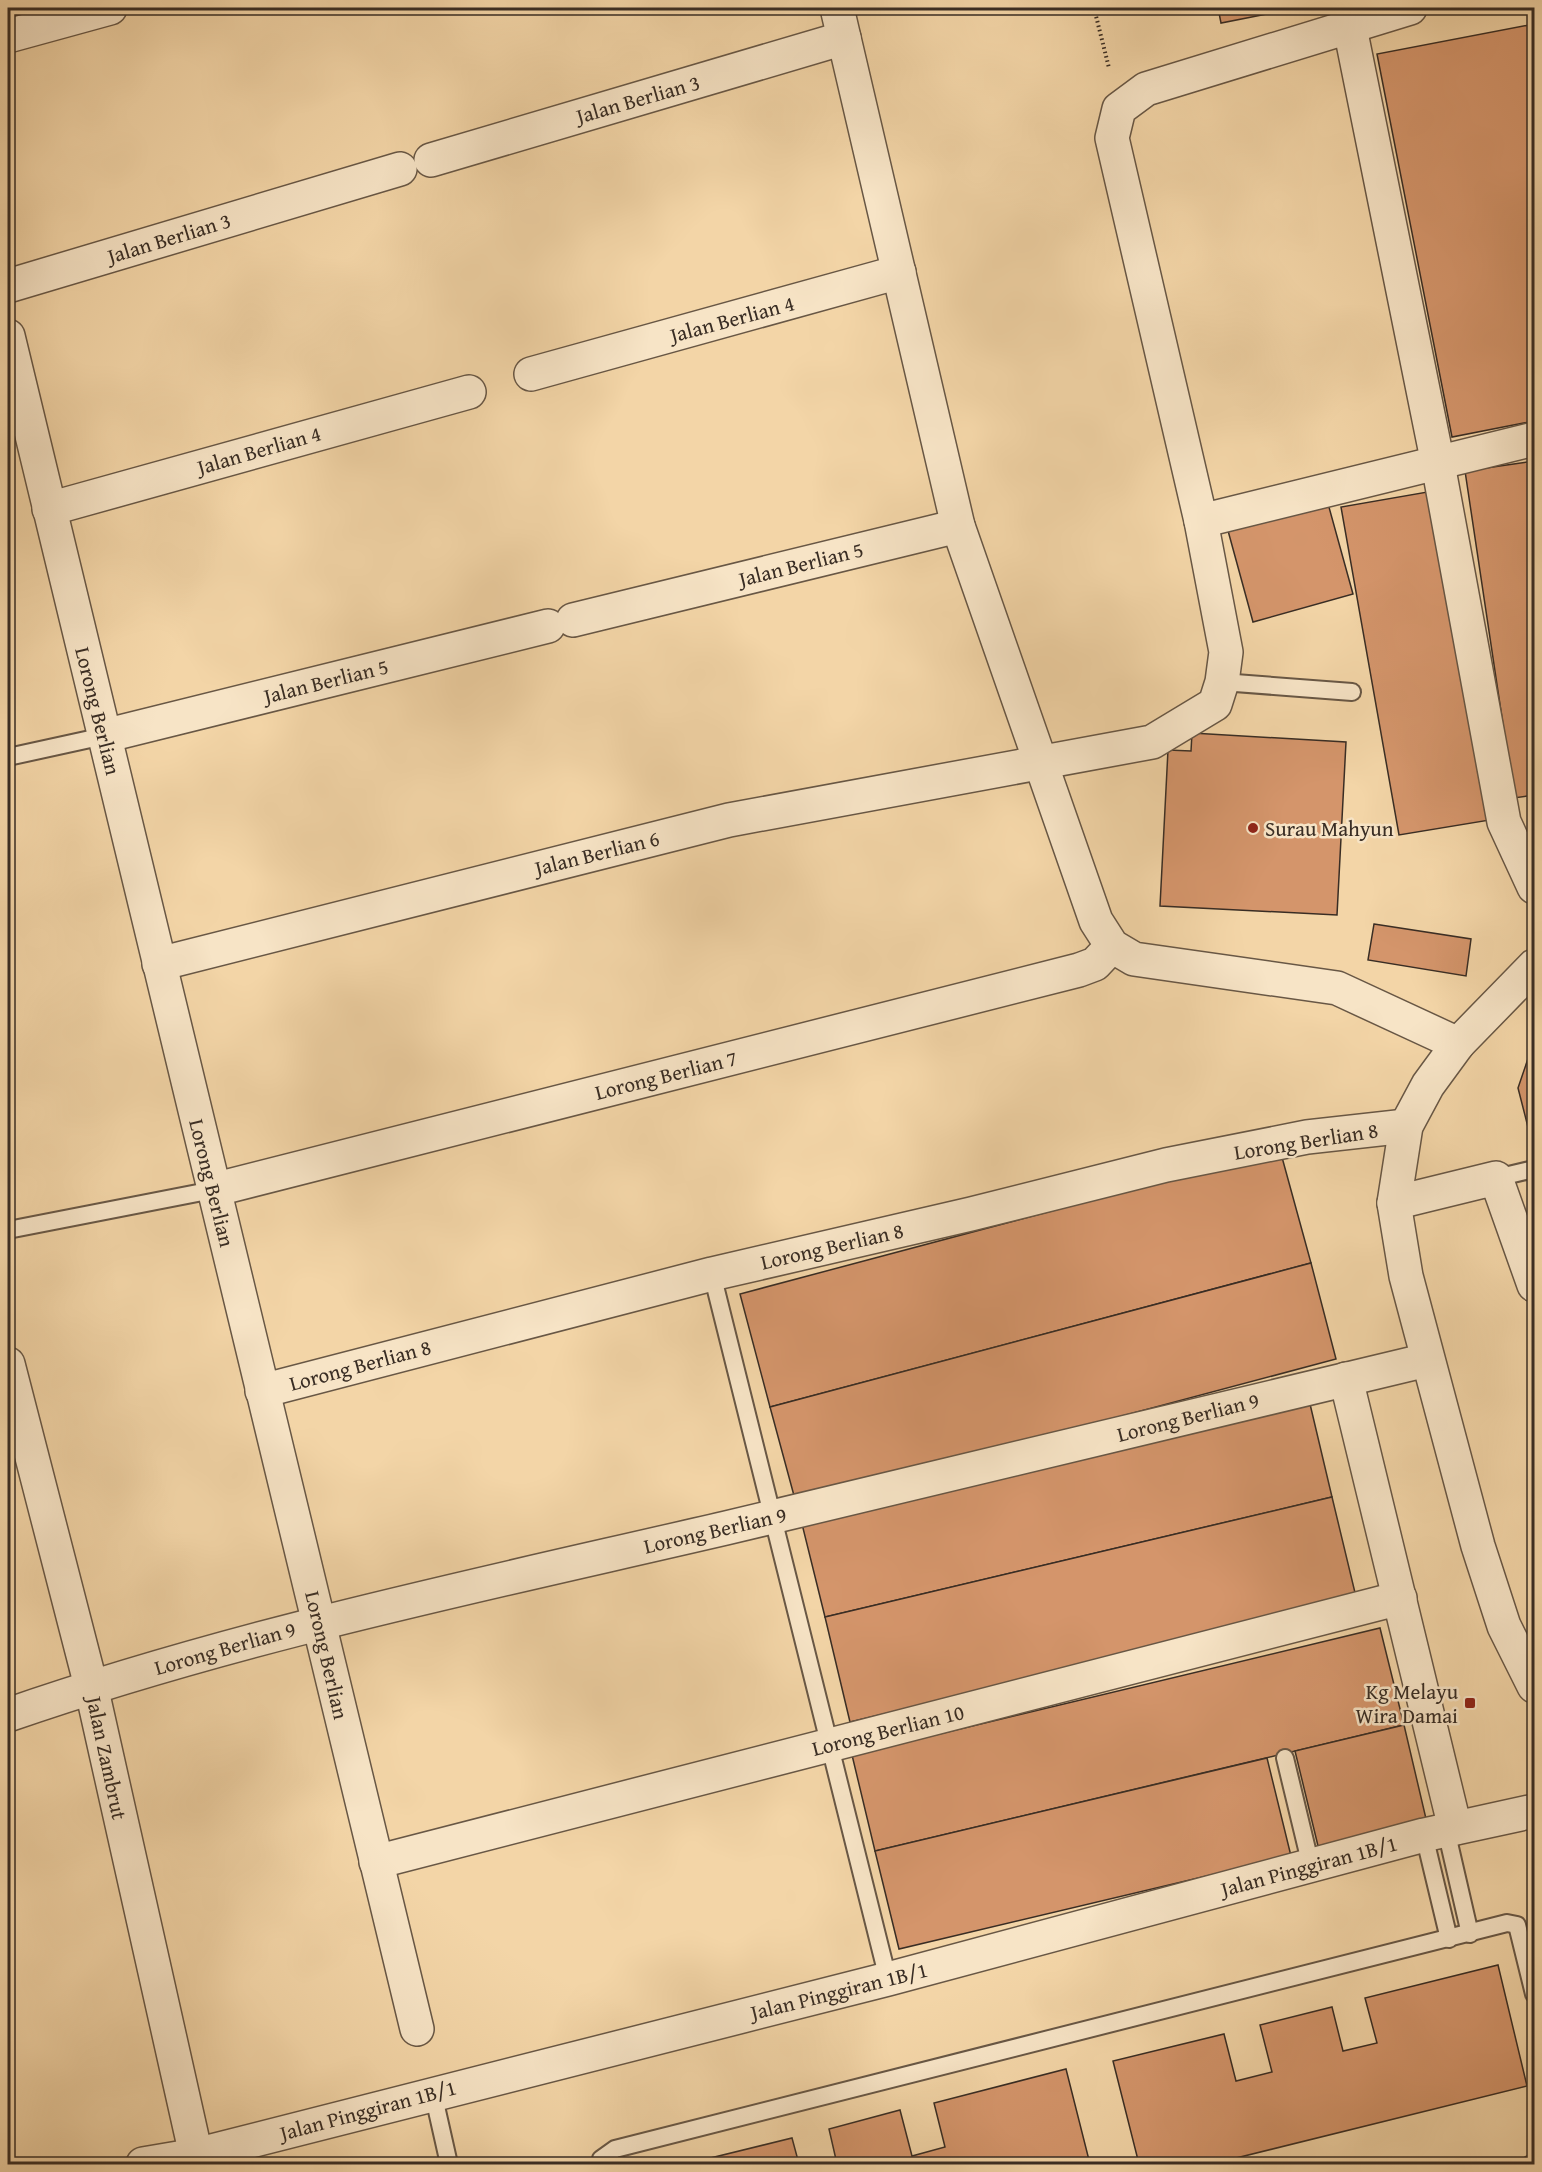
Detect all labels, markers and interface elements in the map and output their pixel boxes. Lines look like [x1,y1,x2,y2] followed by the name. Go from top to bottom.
[570,67,704,132] street label: Jalan Berlian 3
[101,205,234,272] street label: Jalan Berlian 3
[664,288,798,351] street label: Jalan Berlian 4
[191,418,325,483] street label: Jalan Berlian 4
[733,534,867,595] street label: Jalan Berlian 5
[67,644,129,778] street label: Lorong Berlian
[258,651,392,712] street label: Jalan Berlian 5
[1265,813,1394,844] place label: Surau Mahyun
[1246,821,1260,835] marker: Surau Mahyun
[529,823,663,884] street label: Jalan Berlian 6
[592,1042,740,1108] street label: Lorong Berlian 7
[1232,1114,1380,1168] street label: Lorong Berlian 8
[181,1116,243,1250] street label: Lorong Berlian
[758,1215,906,1277] street label: Lorong Berlian 8
[286,1331,434,1399] street label: Lorong Berlian 8
[1114,1384,1262,1450] street label: Lorong Berlian 9
[641,1499,789,1561] street label: Lorong Berlian 9
[297,1588,357,1722] street label: Lorong Berlian
[151,1613,299,1683] street label: Lorong Berlian 9
[1356,1676,1459,1731] place label: Kg Melayu Wira Damai
[78,1691,135,1823] street label: Jalan Zambrut
[809,1696,967,1764] street label: Lorong Berlian 10
[1463,1696,1477,1710] marker: Kg Melayu Wira Damai
[1214,1828,1401,1905] street label: Jalan Pinggiran 1B/1
[744,1954,931,2029] street label: Jalan Pinggiran 1B/1
[273,2072,460,2149] street label: Jalan Pinggiran 1B/1

